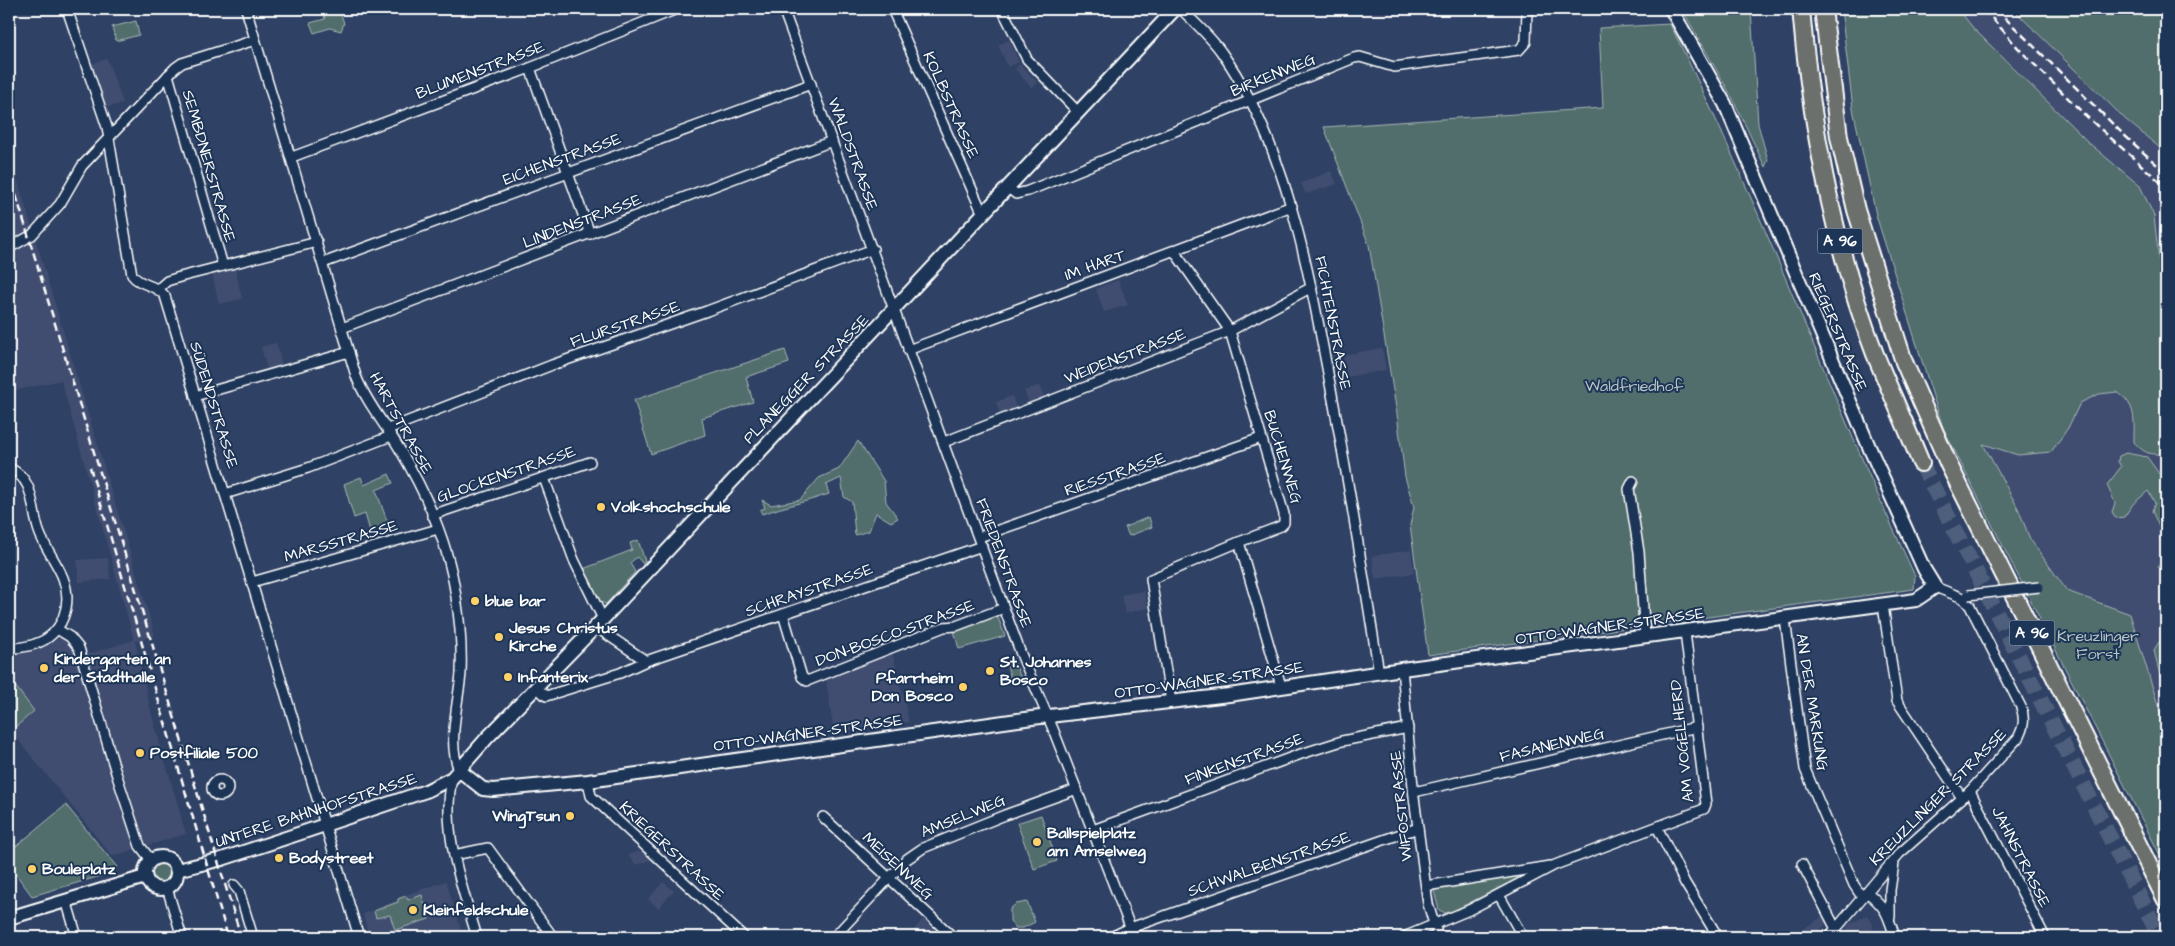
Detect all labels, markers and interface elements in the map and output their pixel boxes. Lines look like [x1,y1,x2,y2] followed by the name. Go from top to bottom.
[413,35,548,105] street label: BLUMENSTRASSE
[918,48,985,162] street label: KOLBSTRASSE
[1227,48,1319,102] street label: BIRKENWEG
[177,87,241,245] street label: SEMBDNERSTRASSE
[822,94,884,214] street label: WALDSTRASSE
[500,127,625,191] street label: EICHENSTRASSE
[520,188,645,254] street label: LINDENSTRASSE
[1818,228,1862,254] road number: A 96
[1061,244,1129,286] street label: IM HART
[1309,254,1357,392] street label: FICHTENSTRASSE
[1803,269,1873,395] street label: RIEGERSTRASSE
[567,295,683,353] street label: FLURSTRASSE
[738,309,874,449] street label: PLANEGGER STRASSE
[1061,322,1190,389] street label: WEIDENSTRASSE
[184,339,244,472] street label: SÜDENDSTRASSE
[364,368,438,478] street label: HARTSTRASSE
[1585,375,1683,397] park label: Waldfriedhof
[1258,408,1308,506] street label: BUCHENWEG
[434,440,579,508] street label: GLOCKENSTRASSE
[1062,446,1169,502] street label: RIESSTRASSE
[970,495,1038,631] street label: FRIEDENSTRASSE
[610,496,731,518] place label: Volkshochschule
[595,501,607,513] marker: Volkshochschule
[282,514,401,568] street label: MARSSTRASSE
[742,558,876,622] street label: SCHRAYSTRASSE
[485,590,546,612] place label: blue bar
[813,594,978,672] street label: DON-BOSCO-STRASSE
[469,595,481,607] marker: blue bar
[1514,602,1706,650] street label: OTTO-WAGNER-STRASSE
[508,617,618,657] place label: Jesus Christus Kirche
[2010,620,2054,646] road number: A 96
[2057,625,2139,665] park label: Kreuzlinger Forst
[493,631,505,643] marker: Jesus Christus Kirche
[1790,632,1834,772] street label: AN DER MARKUNG
[53,648,171,688] place label: Kindergarten an der Stadthalle
[999,651,1092,691] place label: St. Johannes Bosco
[1113,656,1305,704] street label: OTTO-WAGNER-STRASSE
[38,662,50,674] marker: Kindergarten an der Stadthalle
[984,665,996,677] marker: St. Johannes Bosco
[518,666,588,688] place label: Infanterix
[872,667,954,707] place label: Pfarrheim Don Bosco
[502,671,514,683] marker: Infanterix
[1665,679,1699,803] street label: AM VOGELHERD
[957,681,969,693] marker: Pfarrheim Don Bosco
[712,709,904,757] street label: OTTO-WAGNER-STRASSE
[1497,722,1607,768] street label: FASANENWEG
[1864,723,2012,871] street label: KREUZLINGER STRASSE
[1182,727,1307,791] street label: FINKENSTRASSE
[150,742,258,764] place label: Postfiliale 500
[134,747,146,759] marker: Postfiliale 500
[1384,749,1418,862] street label: WIFOSTRASSE
[213,767,420,853] street label: UNTERE BAHNHOFSTRASSE
[917,789,1009,843] street label: AMSELWEG
[614,796,730,906] street label: KRIEGERSTRASSE
[1986,803,2056,912] street label: JAHNSTRASSE
[491,805,560,829] place label: WingTsun
[564,810,576,822] marker: WingTsun
[1046,822,1147,864] place label: Ballspielplatz am Amselweg
[1185,826,1354,902] street label: SCHWALBENSTRASSE
[857,827,939,905] street label: MEISENWEG
[1031,836,1043,848] marker: Ballspielplatz am Amselweg
[289,847,374,870] place label: Bodystreet
[273,852,285,864] marker: Bodystreet
[42,858,117,880] place label: Bouleplatz
[26,863,38,875] marker: Bouleplatz
[423,899,529,921] place label: Kleinfeldschule
[407,904,419,916] marker: Kleinfeldschule

